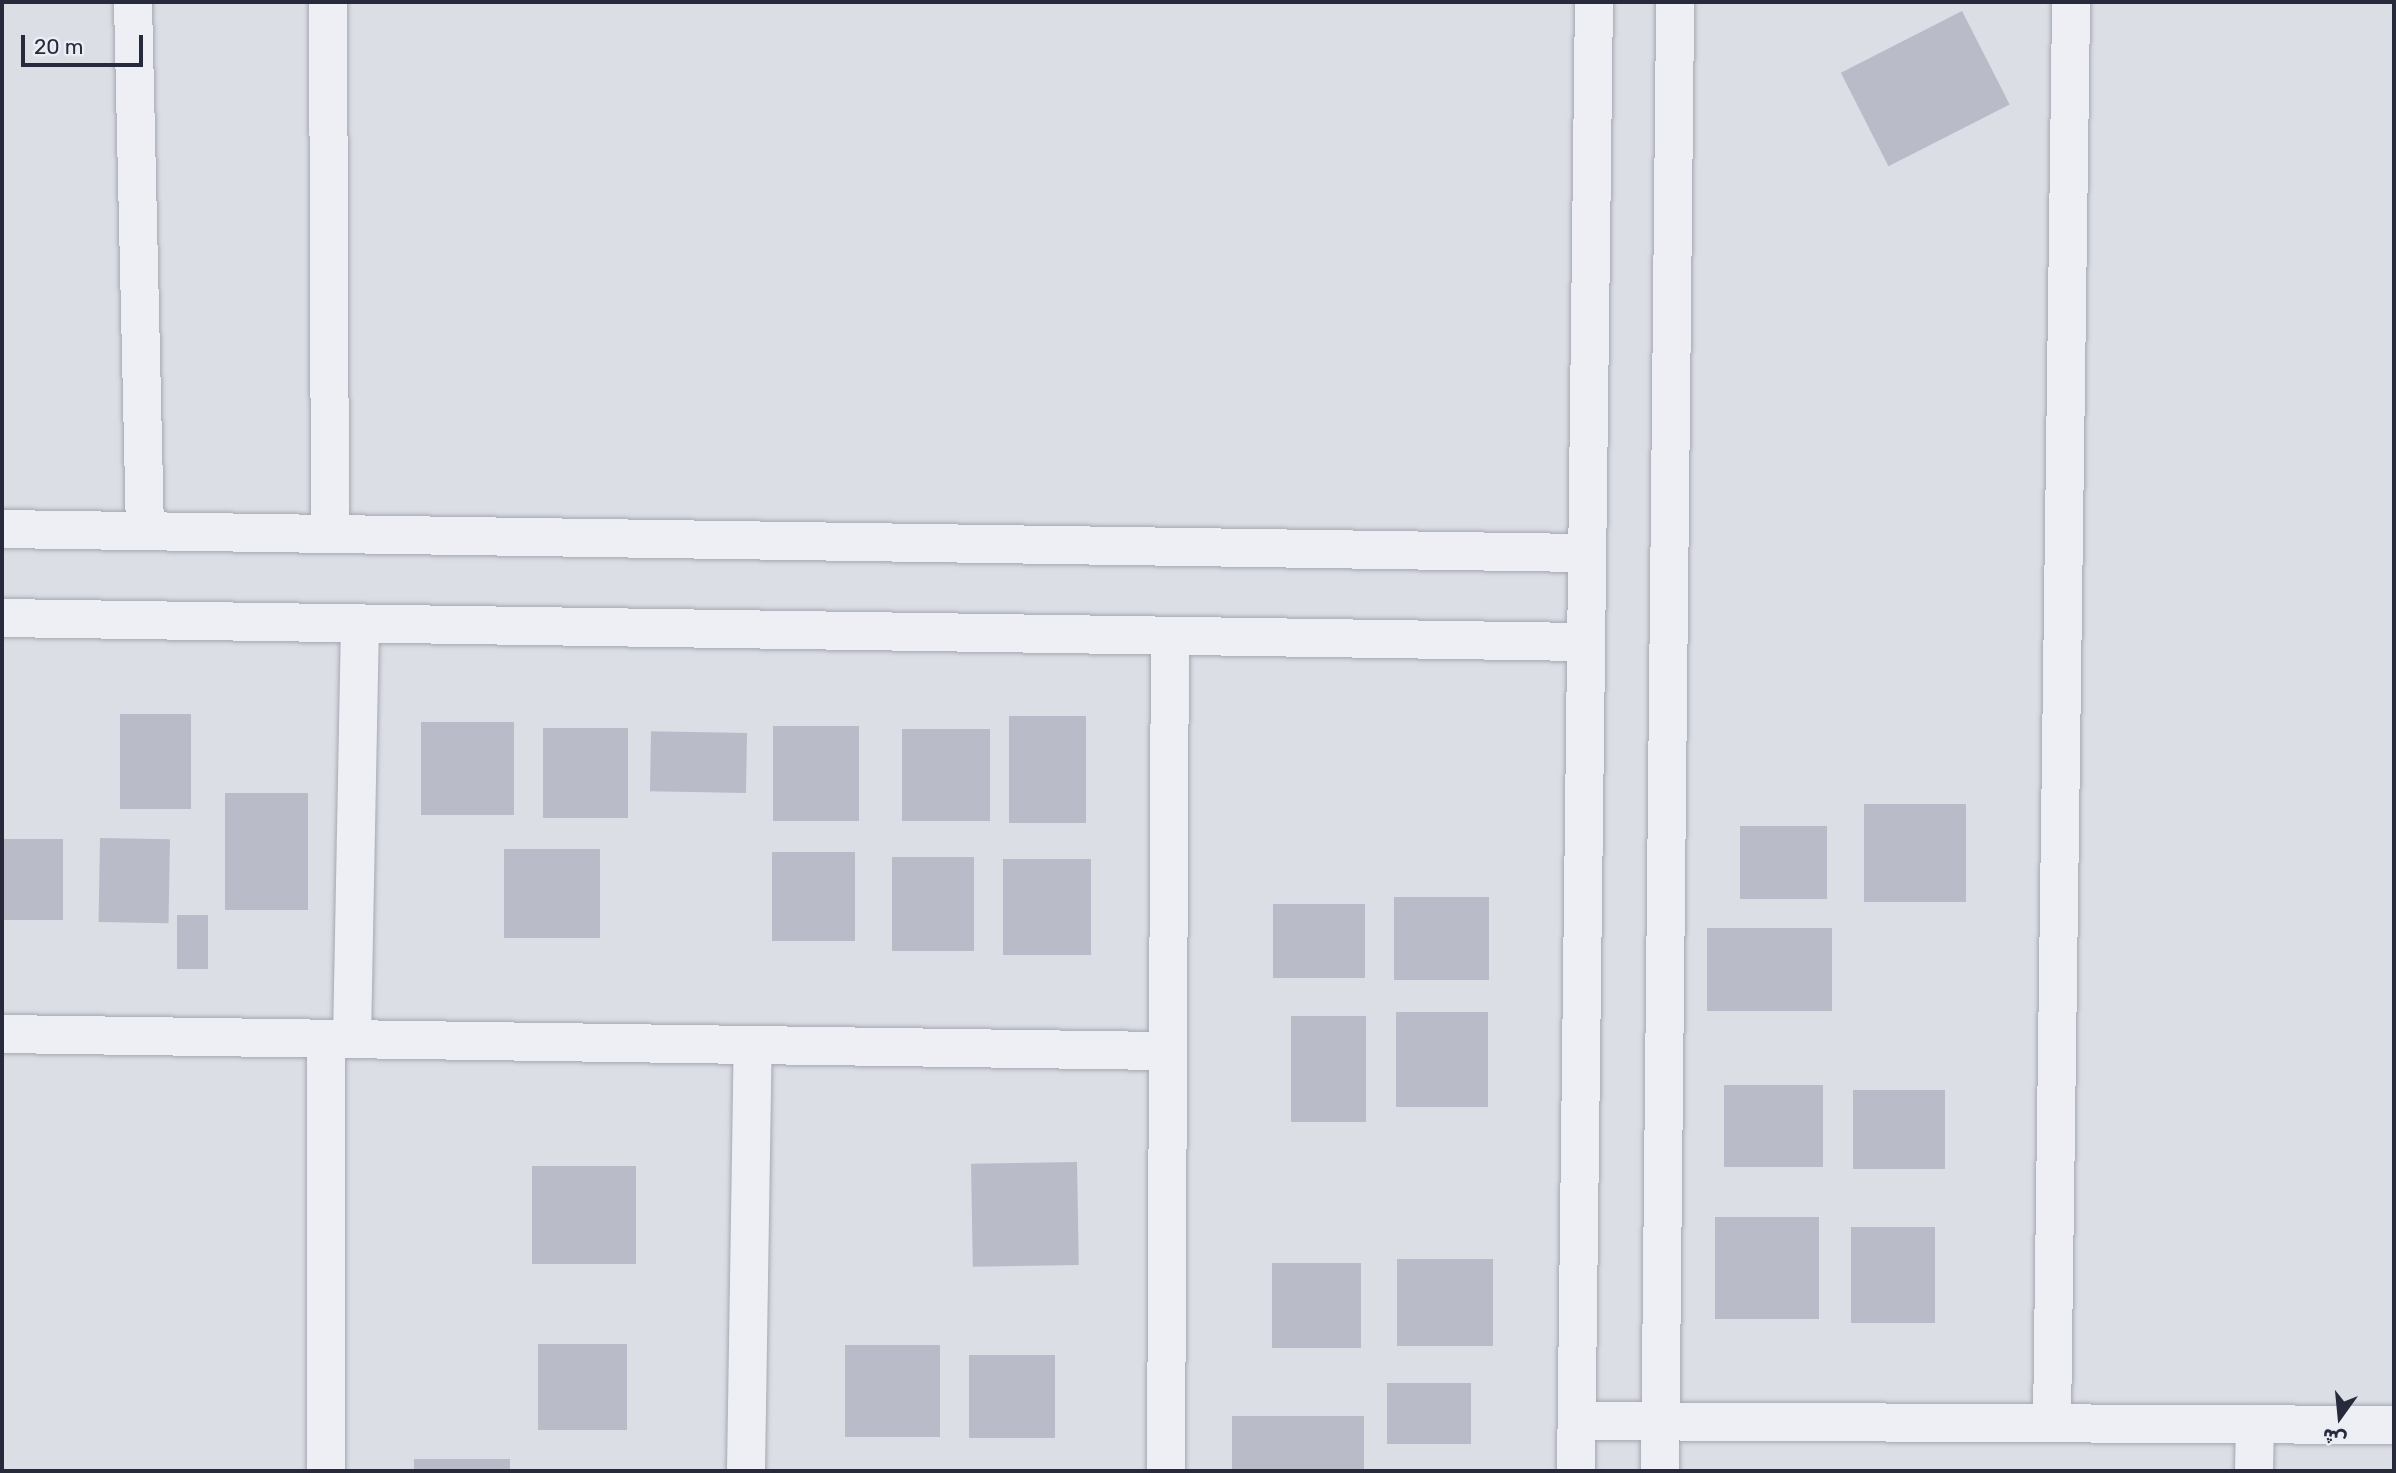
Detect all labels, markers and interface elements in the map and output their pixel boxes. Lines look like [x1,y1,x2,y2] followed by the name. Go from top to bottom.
[24,21,147,65] scale bar
[34,34,83,59] text: 20 m
[2305,1382,2375,1452] north arrow
[2320,1424,2349,1452] text: ش

